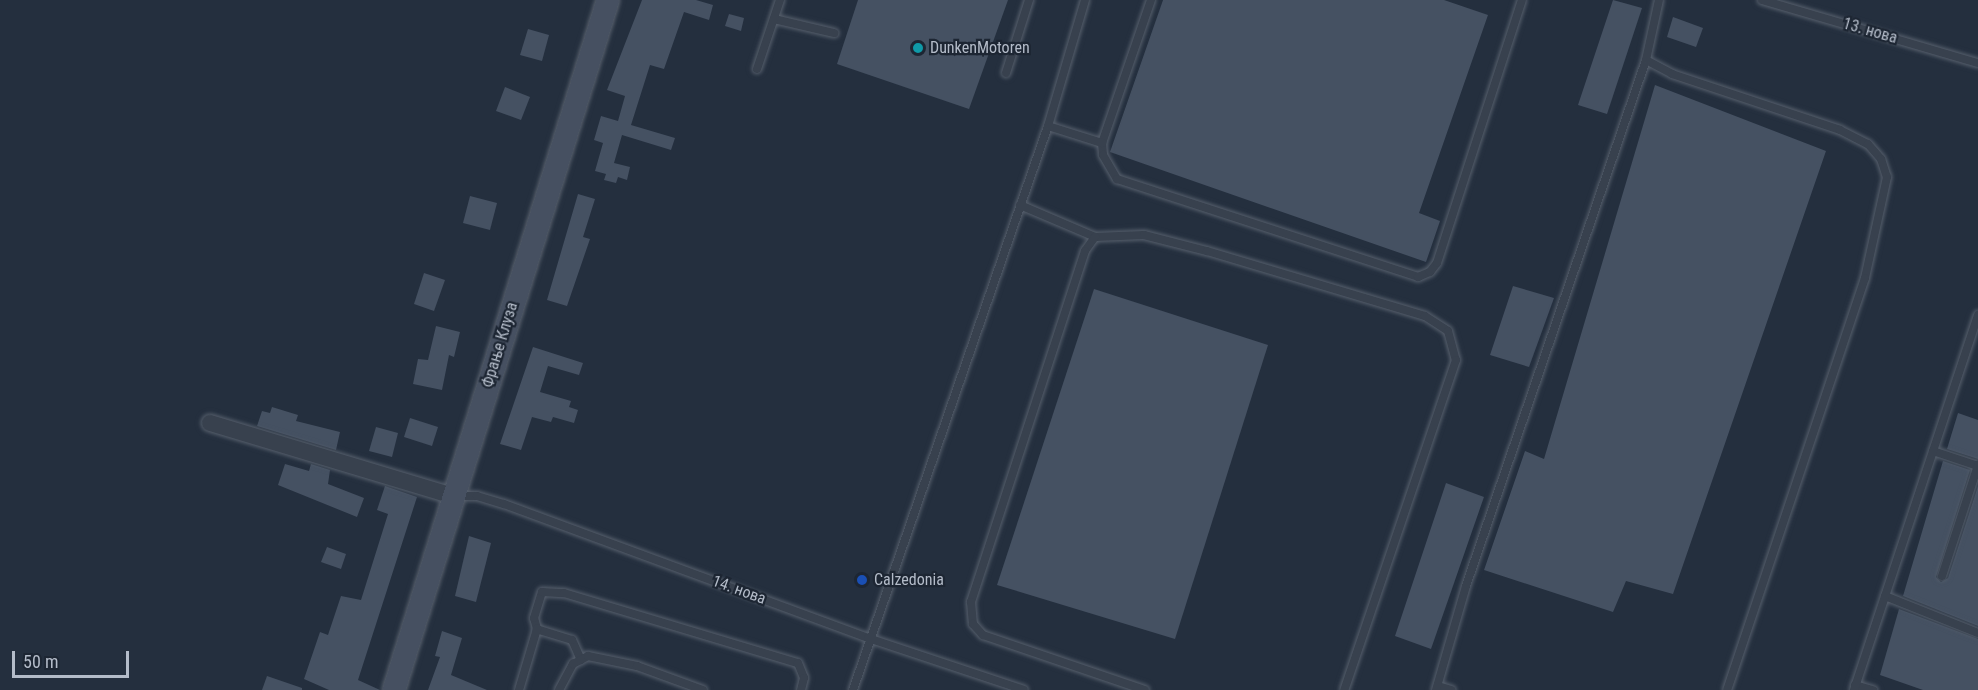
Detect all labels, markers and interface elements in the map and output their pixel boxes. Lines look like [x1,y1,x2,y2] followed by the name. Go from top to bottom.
[1841,14,1899,48] street label: 13. нова
[930,38,1030,58] place label: DunkenMotoren
[911,41,925,55] marker: DunkenMotoren
[478,300,522,390] street label: Фрање Клуза
[874,570,944,590] place label: Calzedonia
[710,571,768,609] street label: 14. нова
[855,573,869,587] marker: Calzedonia
[15,639,132,677] scale bar
[23,651,58,672] text: 50 m

